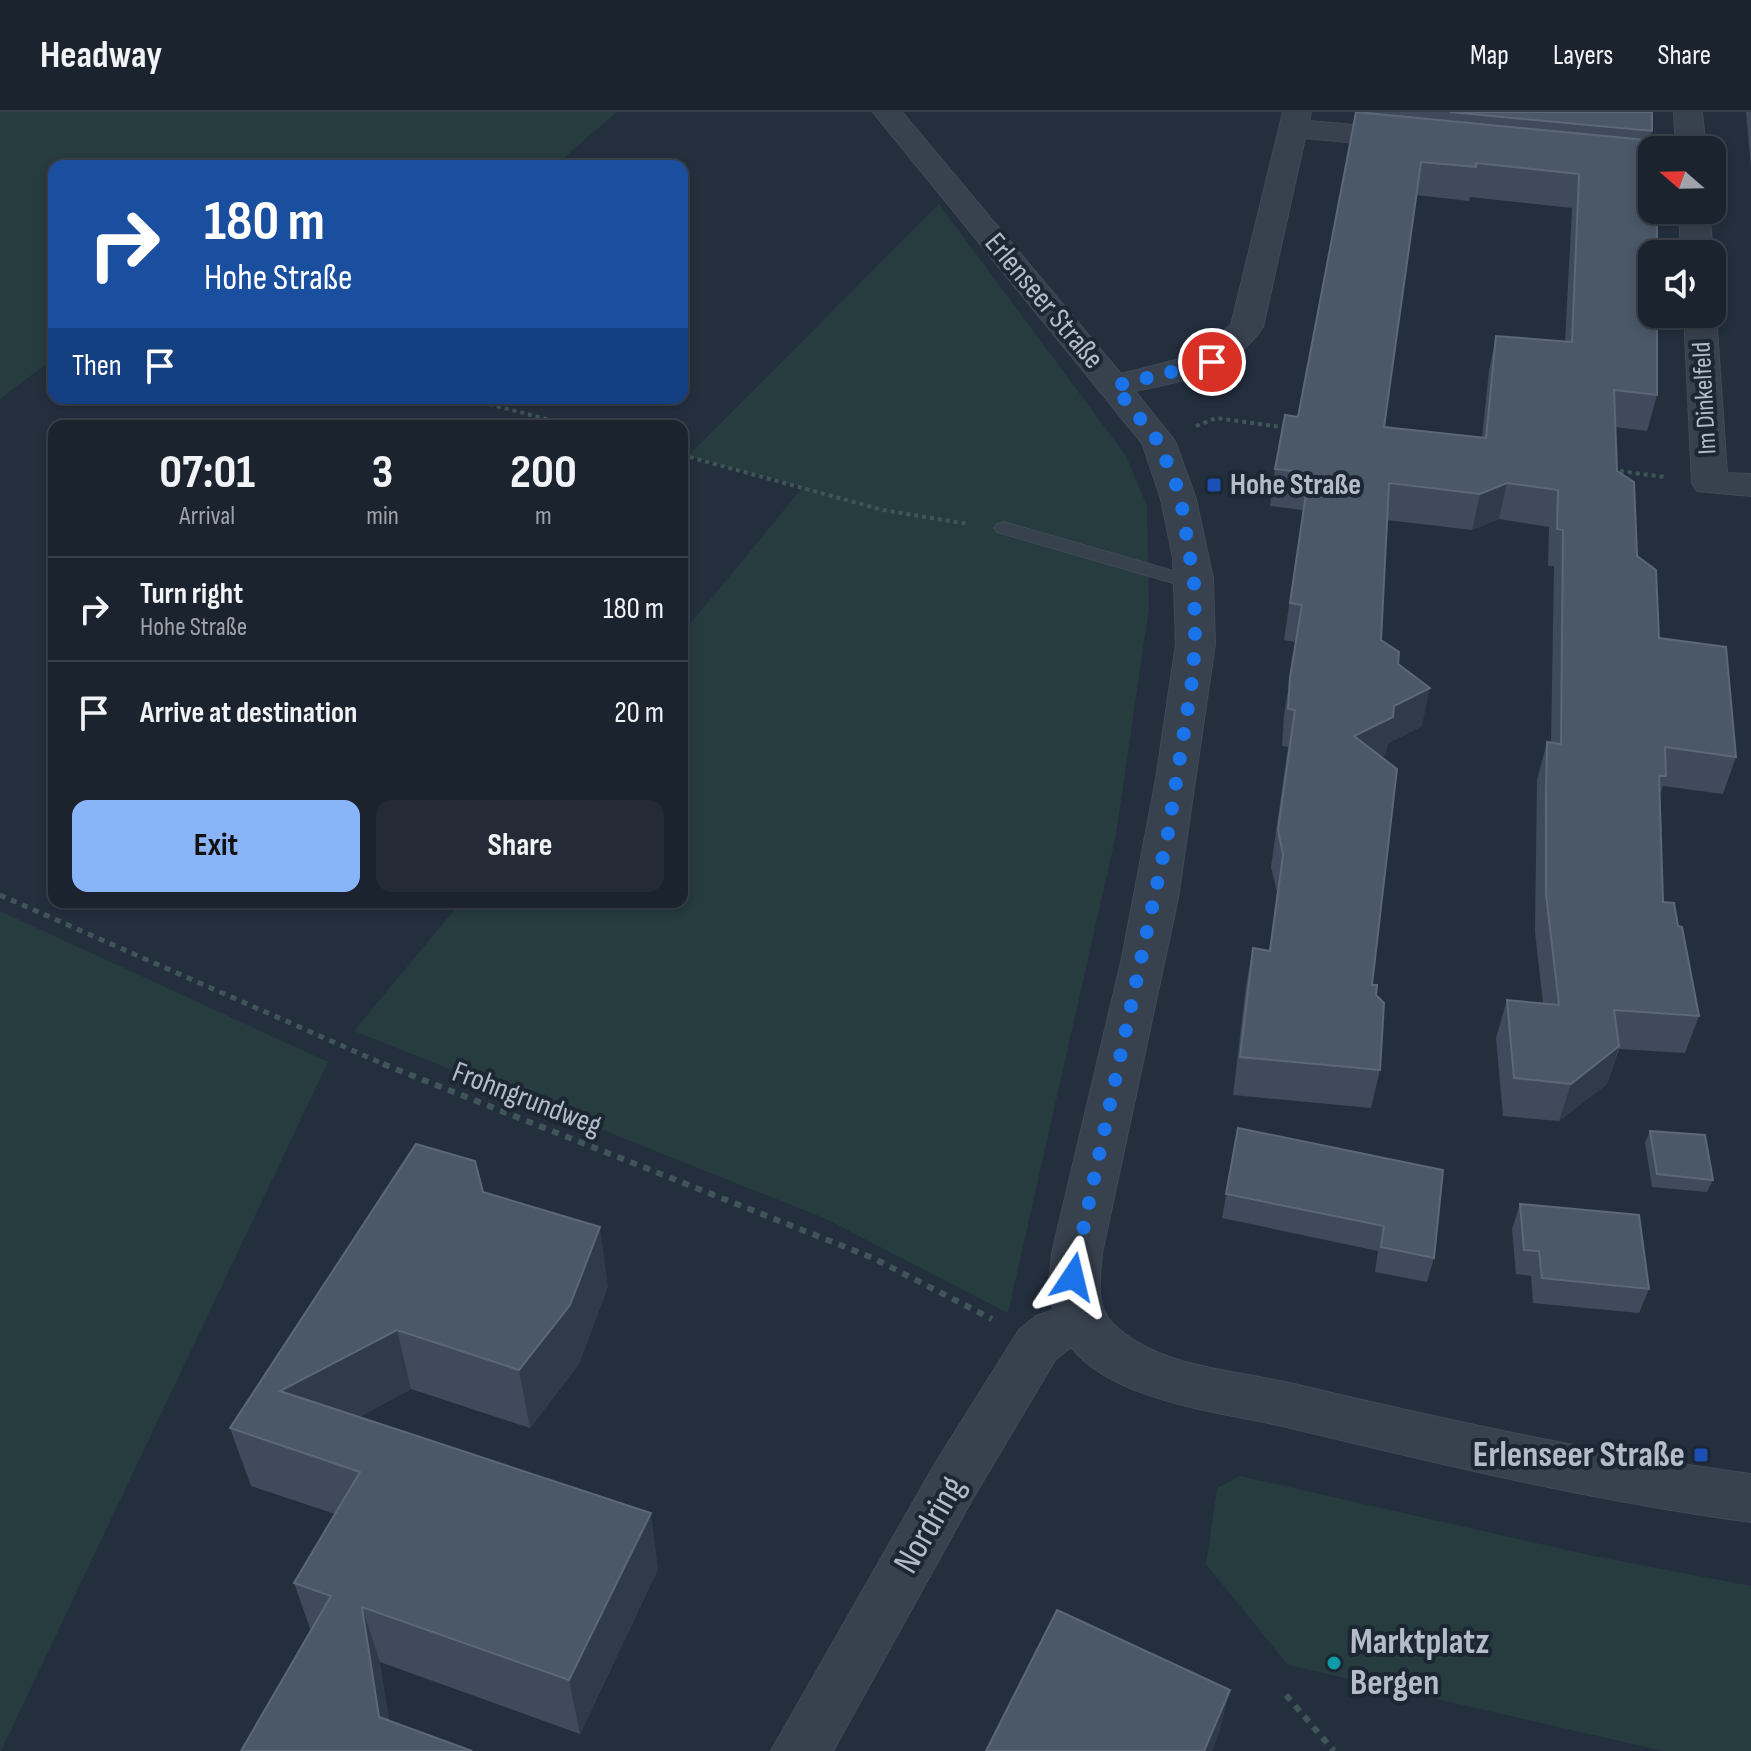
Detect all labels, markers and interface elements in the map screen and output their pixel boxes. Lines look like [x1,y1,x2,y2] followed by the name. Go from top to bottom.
[40,33,162,78] text: Headway
[1470,39,1509,72] text: Map
[1553,39,1613,72] text: Layers
[1657,39,1711,72] text: Share
[1638,136,1726,224] north arrow
[1638,136,1726,328] map controls
[204,189,325,256] text: 180 m
[72,192,176,296] icon: right
[977,226,1111,376] street label: Erlenseer Straße
[1638,240,1726,328] button: sound
[204,257,352,300] text: Hohe Straße
[1178,328,1246,396] pin
[1190,340,1234,384] icon: arrive
[1687,341,1723,455] street label: Im Dinkelfeld
[138,344,182,388] icon: arrive
[72,348,122,384] text: Then
[159,444,255,501] text: 07:01
[372,444,393,501] text: 3
[510,444,577,501] text: 200
[1230,467,1361,503] place label: Hohe Straße
[1205,476,1223,494] marker: Hohe Straße
[179,501,235,532] text: Arrival
[366,501,399,532] text: min
[535,501,552,532] text: m
[140,576,243,612] text: Turn right
[72,587,116,631] icon: right
[603,591,664,627] text: 180 m
[140,612,247,643] text: Hohe Straße
[72,691,116,735] icon: arrive
[140,695,357,731] text: Arrive at destination
[614,695,664,731] text: 20 m
[72,800,360,892] button: Exit
[376,800,664,892] button: Share
[447,1054,607,1144] street label: Frohngrundweg
[1031,1235,1115,1319] position arrow
[1473,1434,1685,1477] place label: Erlenseer Straße
[1692,1446,1710,1464] marker: Erlenseer Straße
[885,1469,975,1581] street label: Nordring
[1350,1621,1489,1705] place label: Marktplatz Bergen
[1325,1654,1343,1672] marker: Marktplatz Bergen

